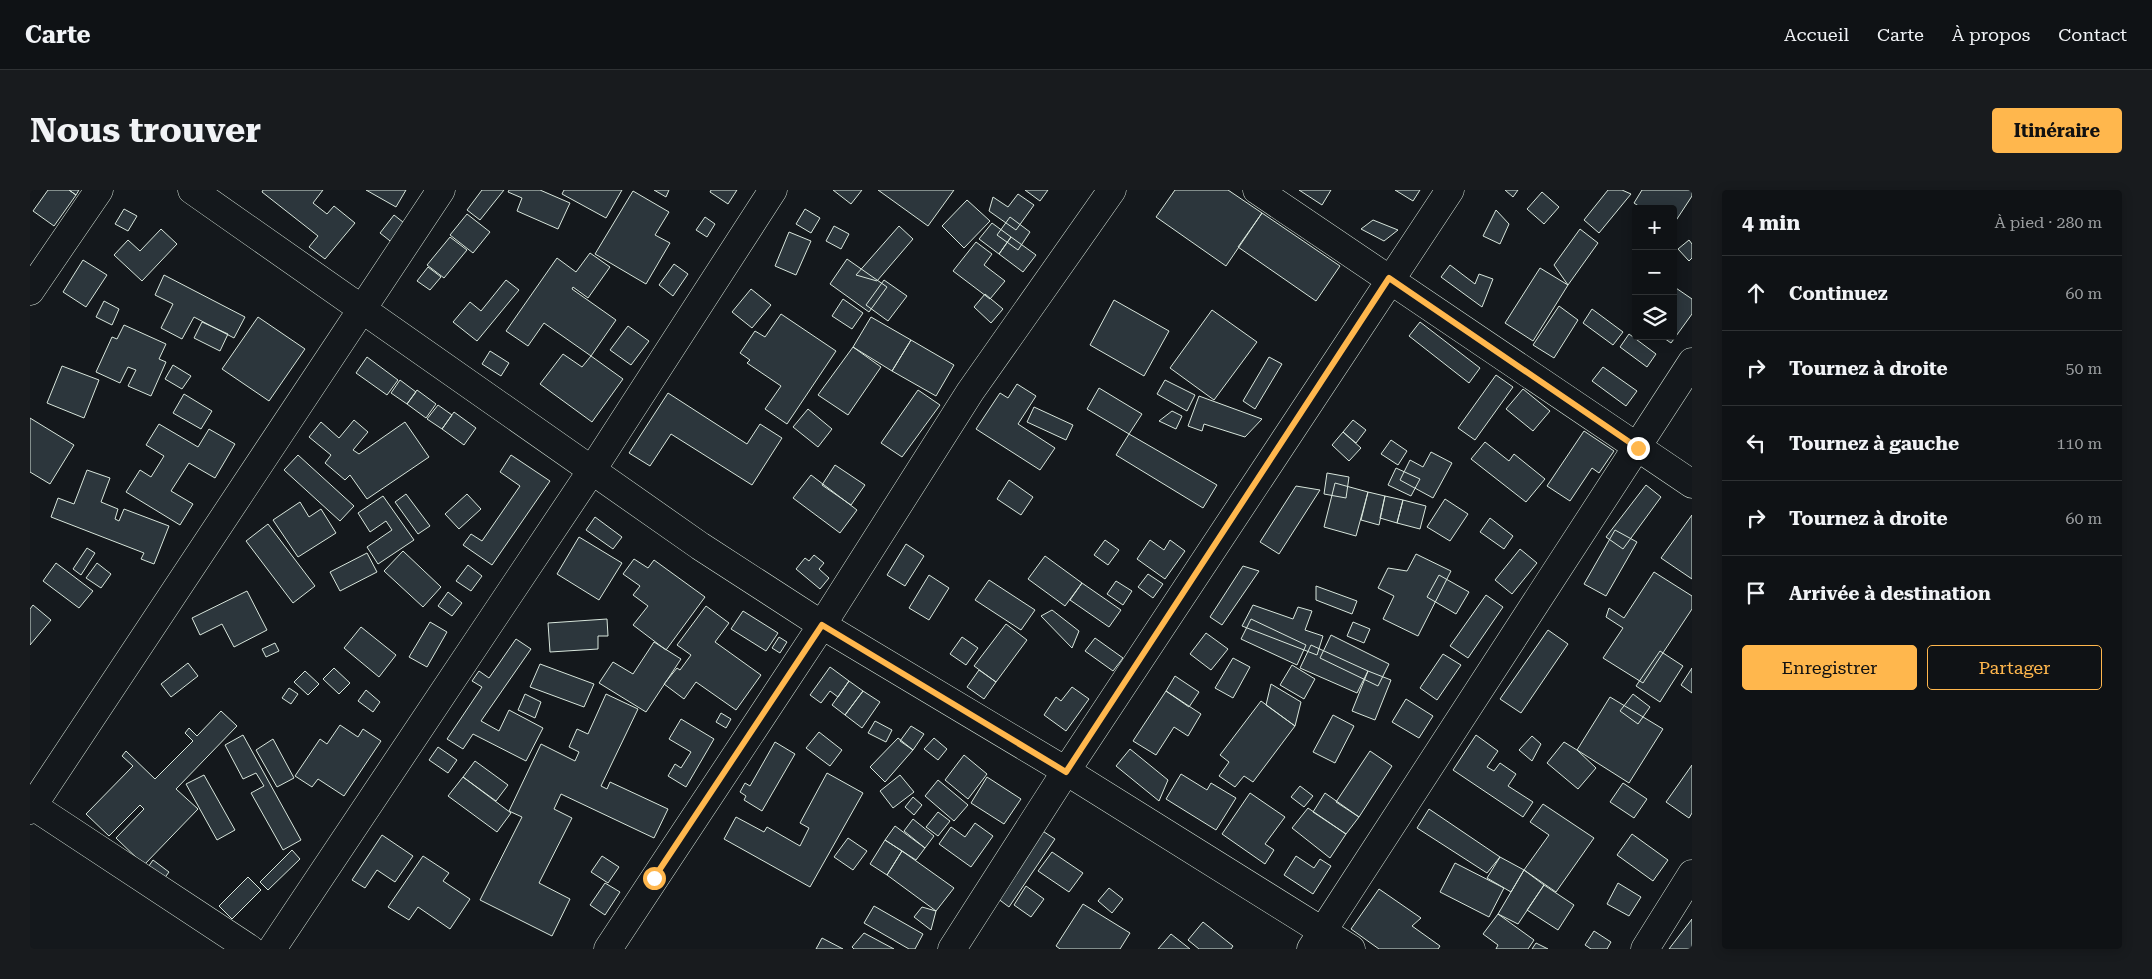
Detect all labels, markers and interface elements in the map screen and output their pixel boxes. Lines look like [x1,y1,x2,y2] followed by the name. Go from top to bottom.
[25,21,91,49] text: Carte
[1784,24,1849,45] text: Accueil
[1877,24,1924,45] text: Carte
[1952,24,2030,45] text: À propos
[2058,24,2127,45] text: Contact
[1992,108,2122,153] button: Itinéraire
[30,110,261,151] text: Nous trouver
[1632,205,1677,340] map controls
[1632,205,1677,250] button: +
[1742,211,1800,235] text: 4 min
[1994,213,2102,232] text: À pied · 280 m
[1632,250,1677,295] button: −
[1742,279,1770,307] icon: ahead
[1789,282,1888,305] text: Continuez
[2065,284,2102,303] text: 60 m
[1632,295,1677,340] button: layers
[1742,354,1770,382] icon: right
[1789,357,1948,380] text: Tournez à droite
[2065,359,2102,378] text: 50 m
[1742,429,1770,457] icon: left
[1789,432,1959,455] text: Tournez à gauche
[2056,434,2102,453] text: 110 m
[1627,437,1650,460] route end
[1742,504,1770,532] icon: right
[1789,507,1948,530] text: Tournez à droite
[2065,509,2102,528] text: 60 m
[1742,579,1770,607] icon: arrive
[1789,582,1991,605] text: Arrivée à destination
[1742,645,1917,690] button: Enregistrer
[1927,645,2102,690] button: Partager
[643,867,666,890] route start

